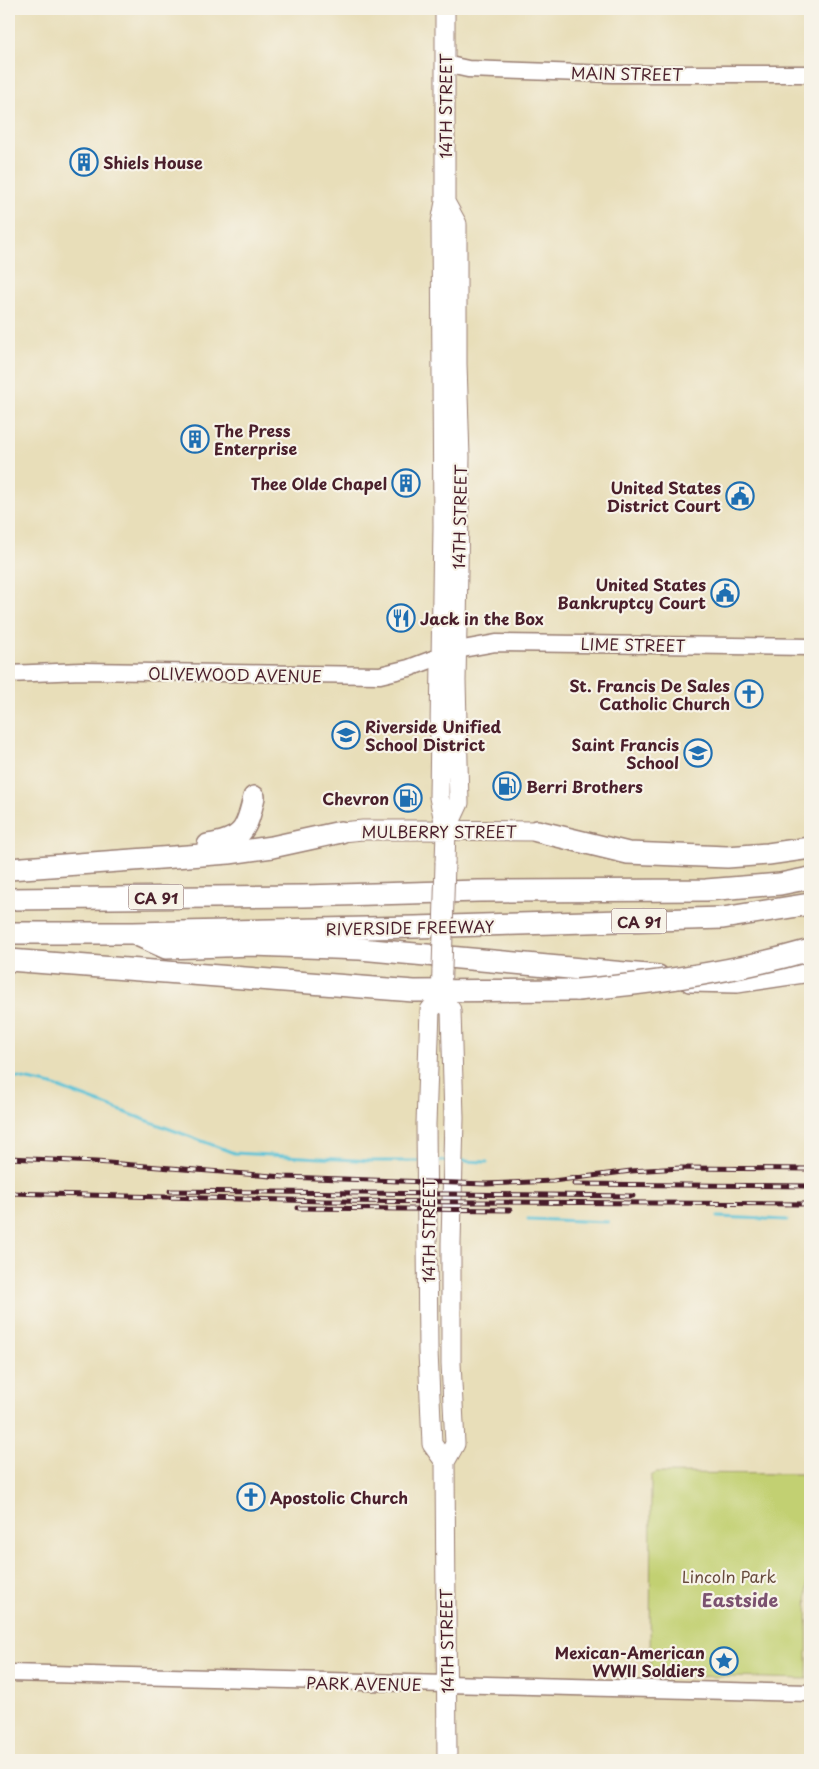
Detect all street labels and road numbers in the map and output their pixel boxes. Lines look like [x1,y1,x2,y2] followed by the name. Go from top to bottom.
[433,53,457,158] street label: 14TH STREET
[571,60,683,86] street label: MAIN STREET
[446,464,472,570] street label: 14TH STREET
[580,631,686,657] street label: LIME STREET
[148,660,322,688] street label: OLIVEWOOD AVENUE
[361,819,517,843] street label: MULBERRY STREET
[128,884,184,910] road number: CA 91
[612,908,666,934] road number: CA 91
[326,914,495,940] street label: RIVERSIDE FREEWAY
[416,1177,440,1282] street label: 14TH STREET
[433,1588,459,1694] street label: 14TH STREET
[306,1670,422,1696] street label: PARK AVENUE

